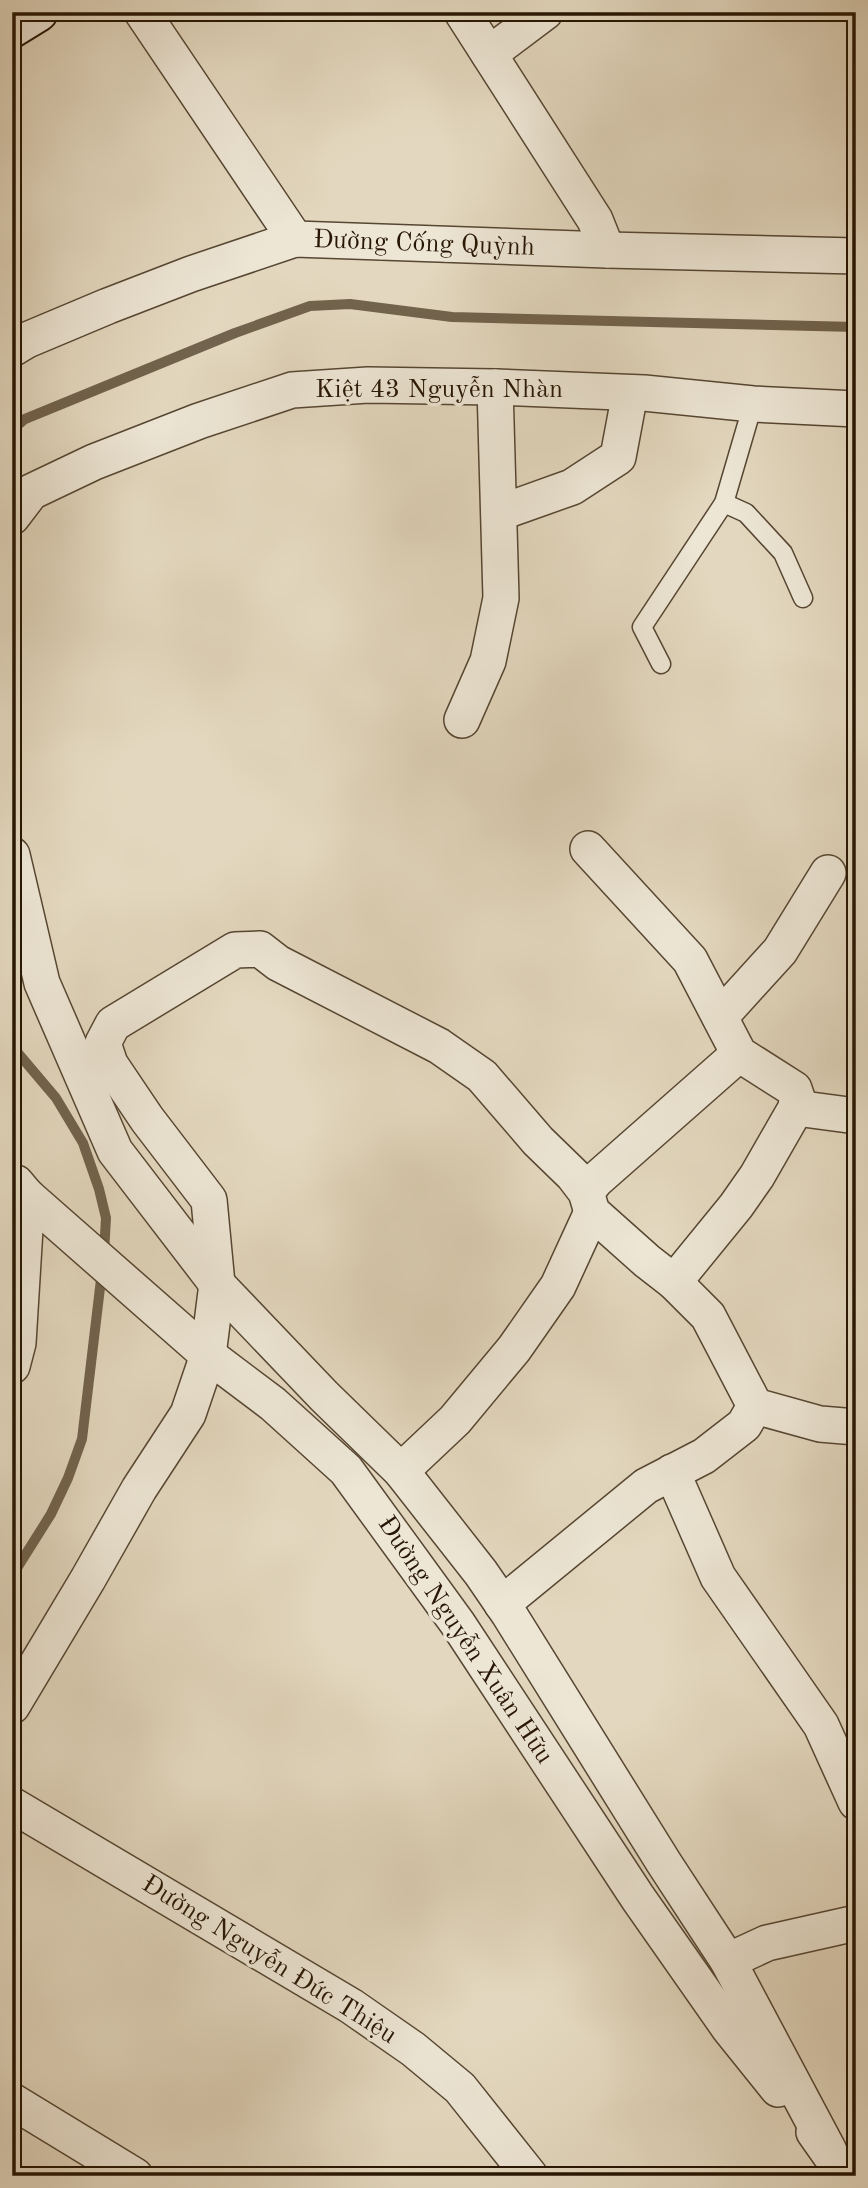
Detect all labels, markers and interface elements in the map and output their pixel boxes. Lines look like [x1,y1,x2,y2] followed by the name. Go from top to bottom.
[313,227,535,261] street label: Đường Cống Quỳnh
[315,375,563,403] street label: Kiệt 43 Nguyễn Nhàn
[372,1510,559,1769] street label: Đường Nguyễn Xuân Hữu
[137,1869,402,2049] street label: Đường Nguyễn Đức Thiệu

